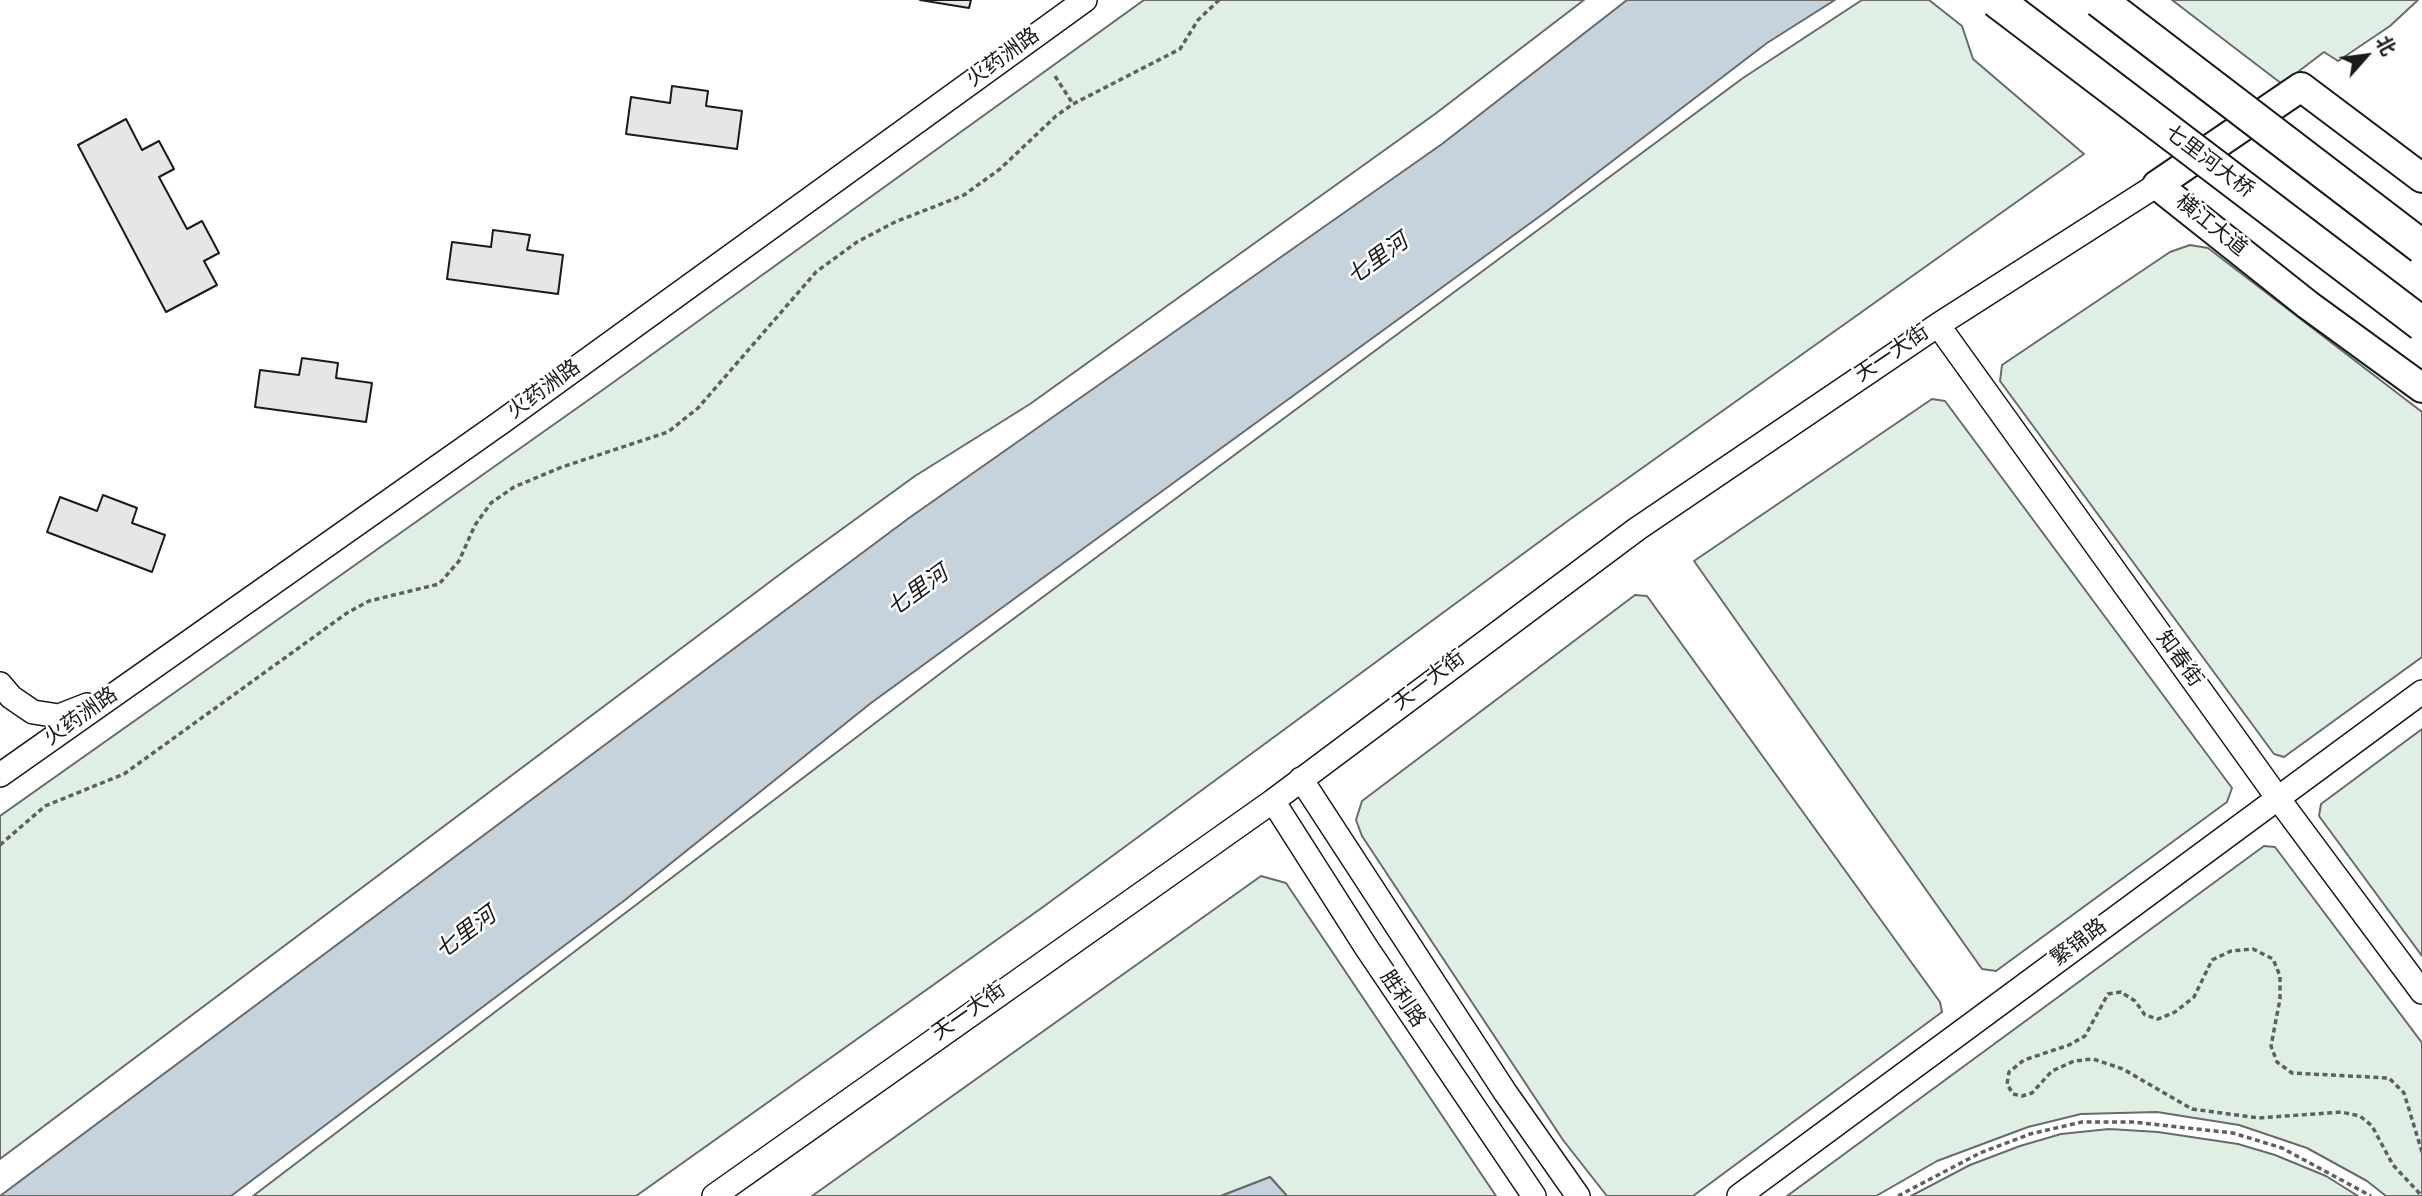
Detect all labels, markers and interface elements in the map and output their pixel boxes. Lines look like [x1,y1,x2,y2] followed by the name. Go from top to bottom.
[2331,21,2401,91] north arrow
[963,24,1045,94] street label: 火药洲路
[2369,32,2400,60] text: 北
[2158,121,2258,205] street label: 七里河大桥
[2169,191,2251,263] street label: 横江大道
[1343,230,1415,292] water label: 七里河
[1851,321,1935,389] street label: 天一大街
[504,356,586,426] street label: 火药洲路
[883,562,955,624] water label: 七里河
[2149,627,2207,693] street label: 知春街
[1389,647,1471,717] street label: 天一大街
[40,684,124,752] street label: 火药洲路
[431,903,503,967] water label: 七里河
[2047,915,2113,973] street label: 繁锦路
[1373,967,1429,1033] street label: 胜利路
[928,979,1012,1047] street label: 天一大街

